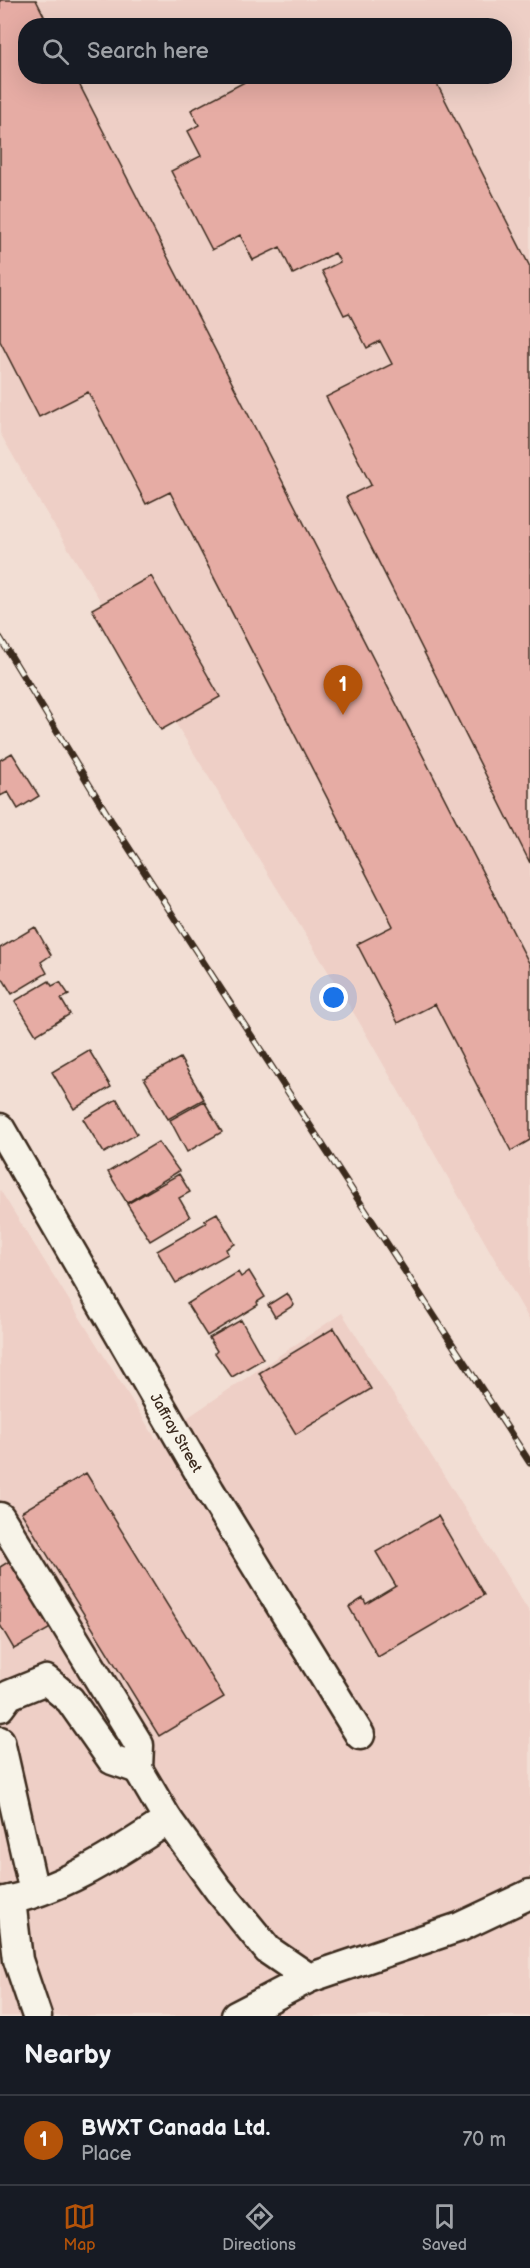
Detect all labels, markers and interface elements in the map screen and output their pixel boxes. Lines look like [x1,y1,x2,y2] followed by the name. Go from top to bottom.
[18,18,512,84] search box
[39,35,72,68] icon: search
[87,38,209,65] text: Search here
[324,666,362,715] pin: 1
[319,983,348,1012] your location
[146,1390,207,1476] street label: Jaffray Street
[24,2040,111,2071] text: Nearby
[81,2115,270,2142] text: BWXT Canada Ltd.
[39,2128,48,2152] text: 1
[462,2128,506,2152] text: 70 m
[81,2142,132,2166] text: Place
[63,2200,96,2255] tab: Map
[222,2200,296,2255] tab: Directions
[422,2200,467,2255] tab: Saved

